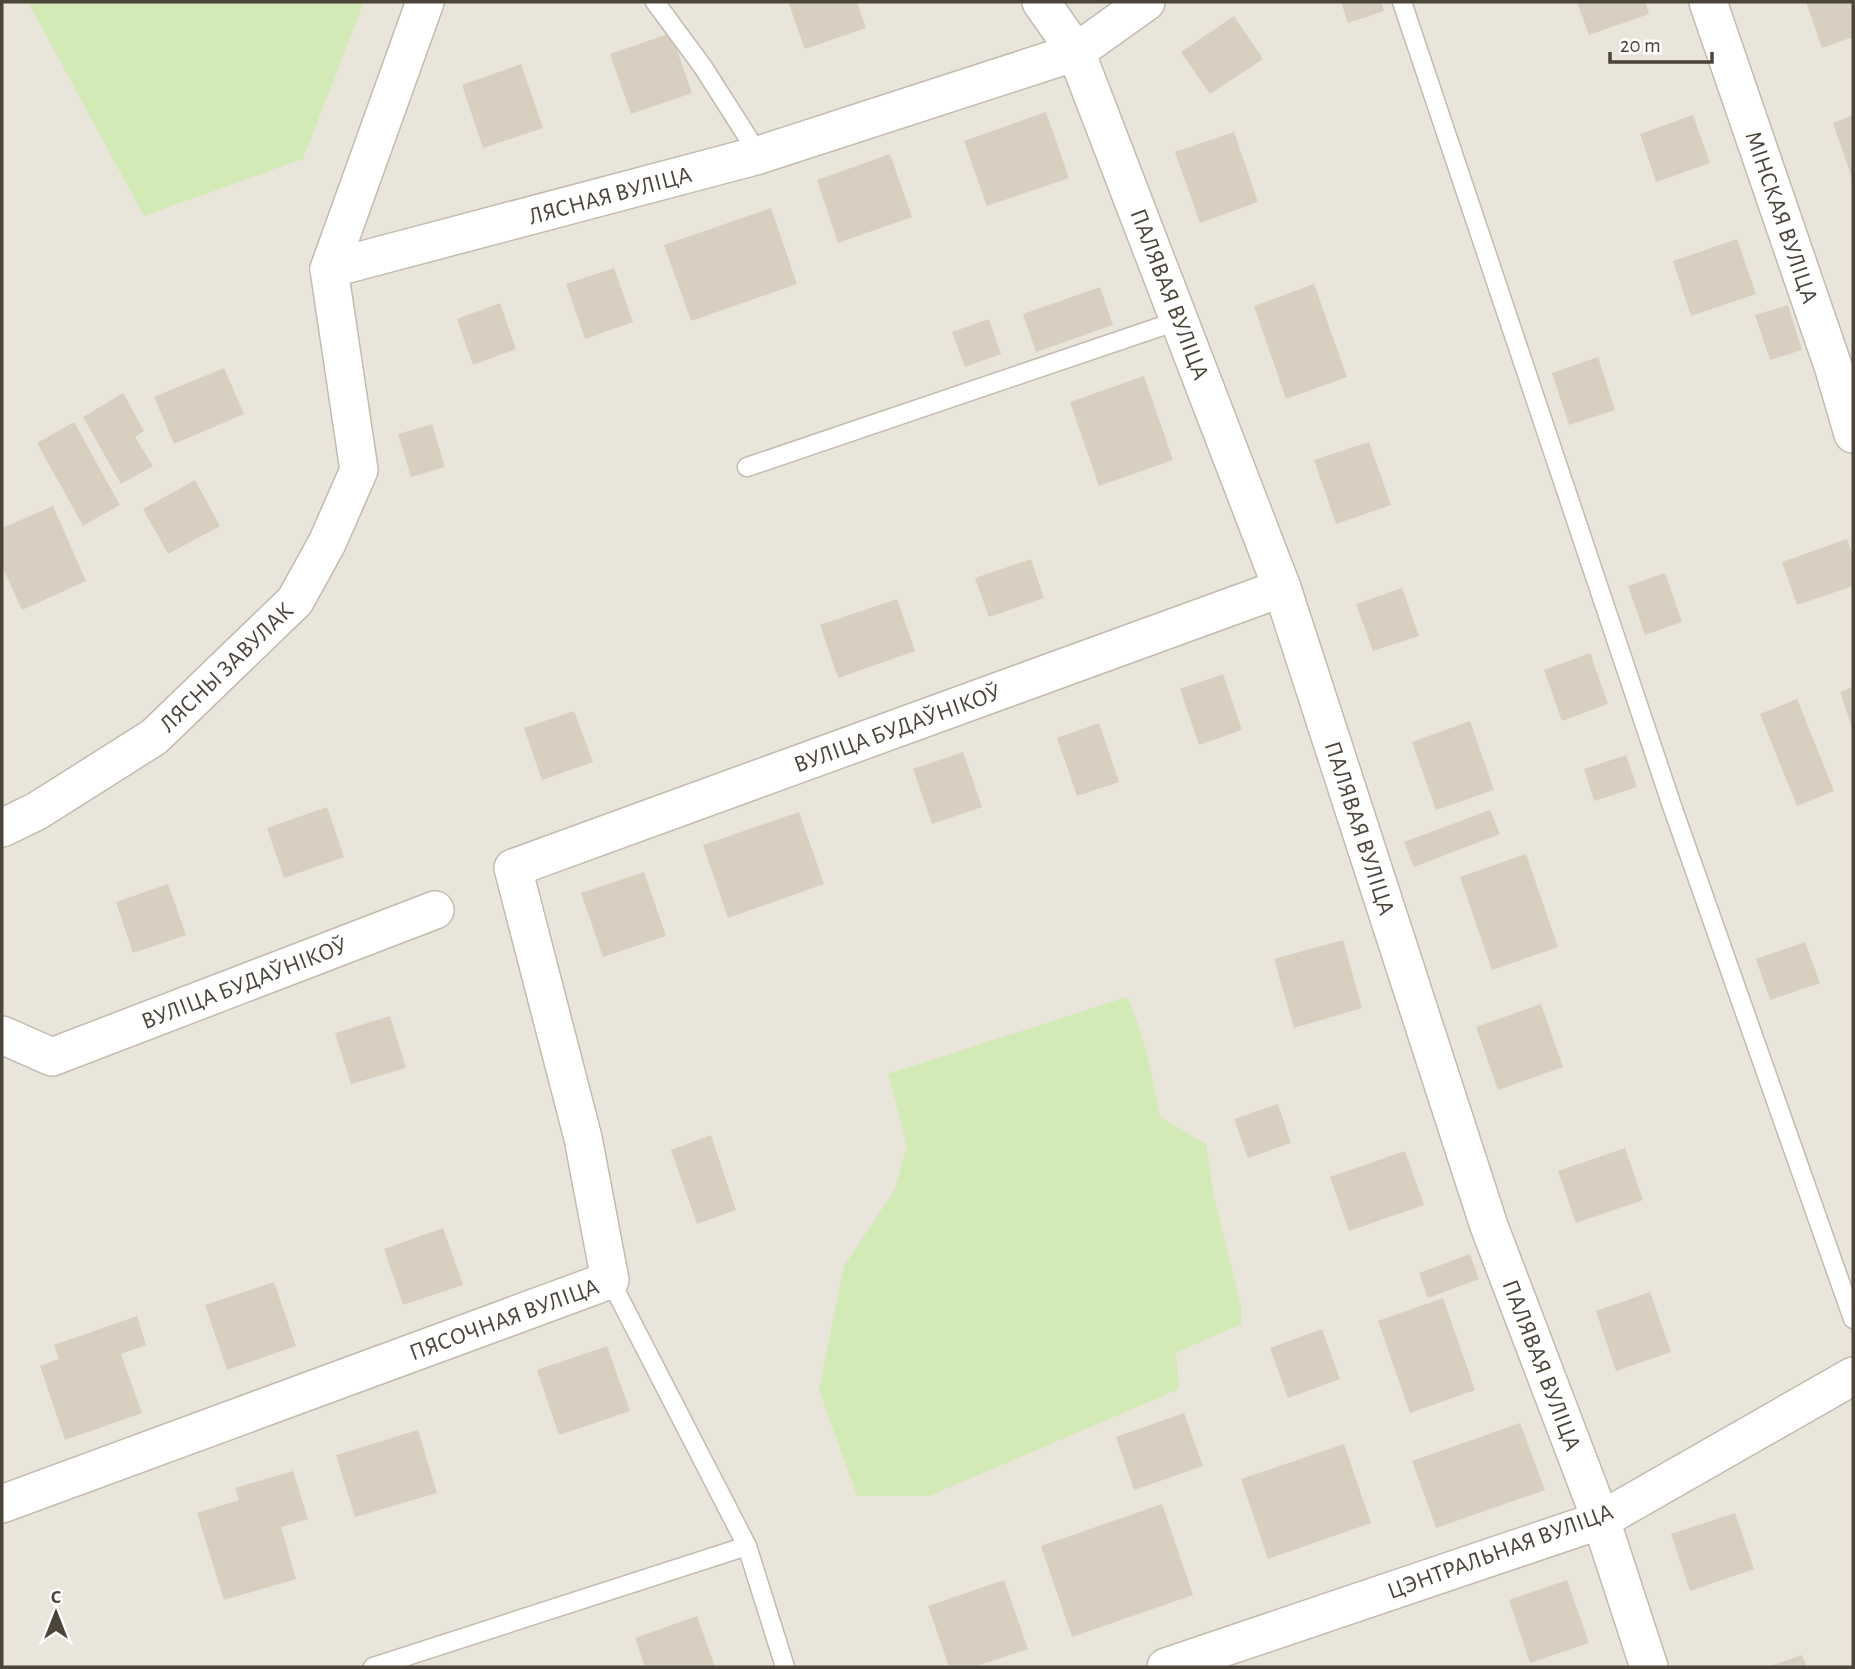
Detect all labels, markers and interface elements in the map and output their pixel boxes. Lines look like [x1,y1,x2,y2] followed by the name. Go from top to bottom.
[1610,21,1712,65] scale bar
[1620,35,1661,56] text: 20 m
[1740,128,1822,307] street label: МІНСКАЯ ВУЛІЦА
[526,163,694,229] street label: ЛЯСНАЯ ВУЛІЦА
[1125,205,1213,383] street label: ПАЛЯВАЯ ВУЛІЦА
[155,598,298,737] street label: ЛЯСНЫ ЗАВУЛАК
[791,680,1004,778] street label: ВУЛІЦА БУДАЎНІКОЎ
[1320,738,1398,918] street label: ПАЛЯВАЯ ВУЛІЦА
[138,933,351,1034] street label: ВУЛІЦА БУДАЎНІКОЎ
[406,1274,602,1365] street label: ПЯСОЧНАЯ ВУЛІЦА
[1497,1276,1585,1454] street label: ПАЛЯВАЯ ВУЛІЦА
[1384,1500,1617,1604] street label: ЦЭНТРАЛЬНАЯ ВУЛІЦА
[21,1578,91,1648] north arrow
[51,1588,61,1607] text: С

